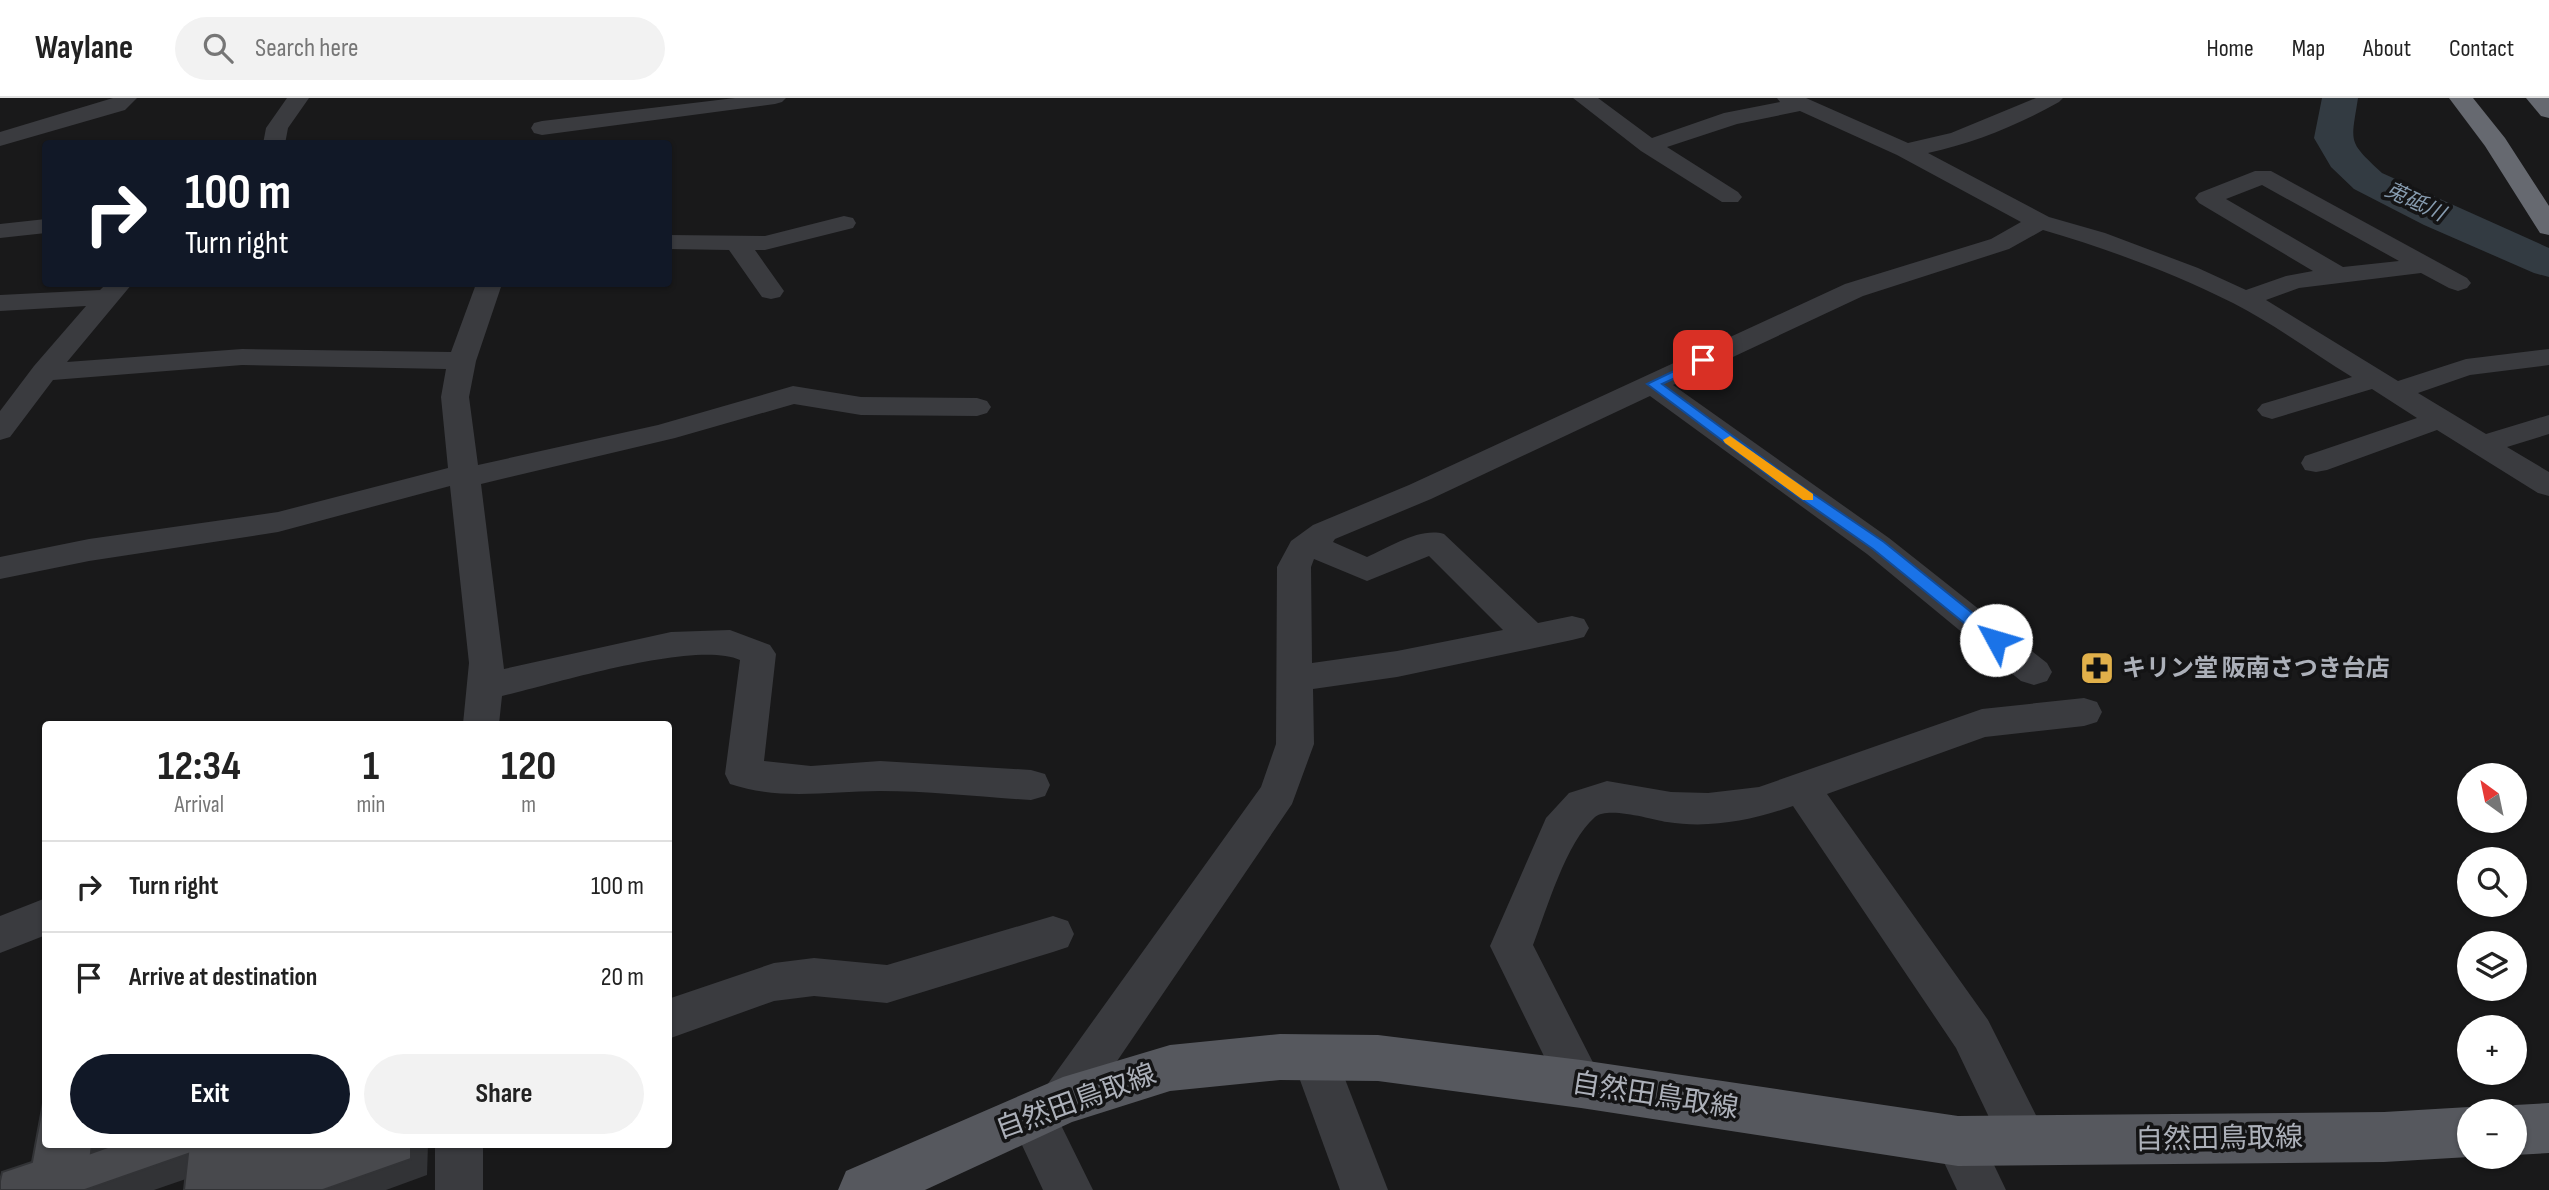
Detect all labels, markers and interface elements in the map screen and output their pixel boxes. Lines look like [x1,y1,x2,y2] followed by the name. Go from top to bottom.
[175,17,665,80] search box
[35,28,133,68] text: Waylane
[199,29,237,67] icon: search
[255,33,358,64] text: Search here
[2206,34,2254,63] text: Home
[2292,34,2325,63] text: Map
[2363,34,2411,63] text: About
[2449,34,2514,63] text: Contact
[185,164,291,223] text: 100 m
[70,168,161,259] icon: right
[2381,177,2451,227] water label: 莵砥川
[185,224,289,263] text: Turn right
[1673,330,1733,390] pin
[1684,341,1722,379] icon: arrive
[1959,603,2033,677] position arrow
[2078,649,2116,687] pharmacy icon: キリン堂 阪南さつき台店
[2122,654,2390,683] place label: キリン堂 阪南さつき台店
[158,741,241,792] text: 12:34
[363,741,379,792] text: 1
[501,741,556,792] text: 120
[2457,763,2527,833] north arrow
[2457,763,2527,1169] map controls
[174,791,224,819] text: Arrival
[356,791,385,819] text: min
[521,791,536,819] text: m
[2457,847,2527,917] button: search
[70,868,108,906] icon: right
[129,871,218,902] text: Turn right
[591,871,644,902] text: 100 m
[2457,931,2527,1001] button: layers
[70,959,108,997] icon: arrive
[129,962,317,993] text: Arrive at destination
[601,962,644,993] text: 20 m
[2457,1015,2527,1085] button: +
[70,1054,350,1134] button: Exit
[364,1054,644,1134] button: Share
[991,1058,1161,1146] street label: 自然田鳥取線
[1569,1067,1741,1125] street label: 自然田鳥取線
[2457,1099,2527,1169] button: −
[2135,1121,2303,1157] street label: 自然田鳥取線

